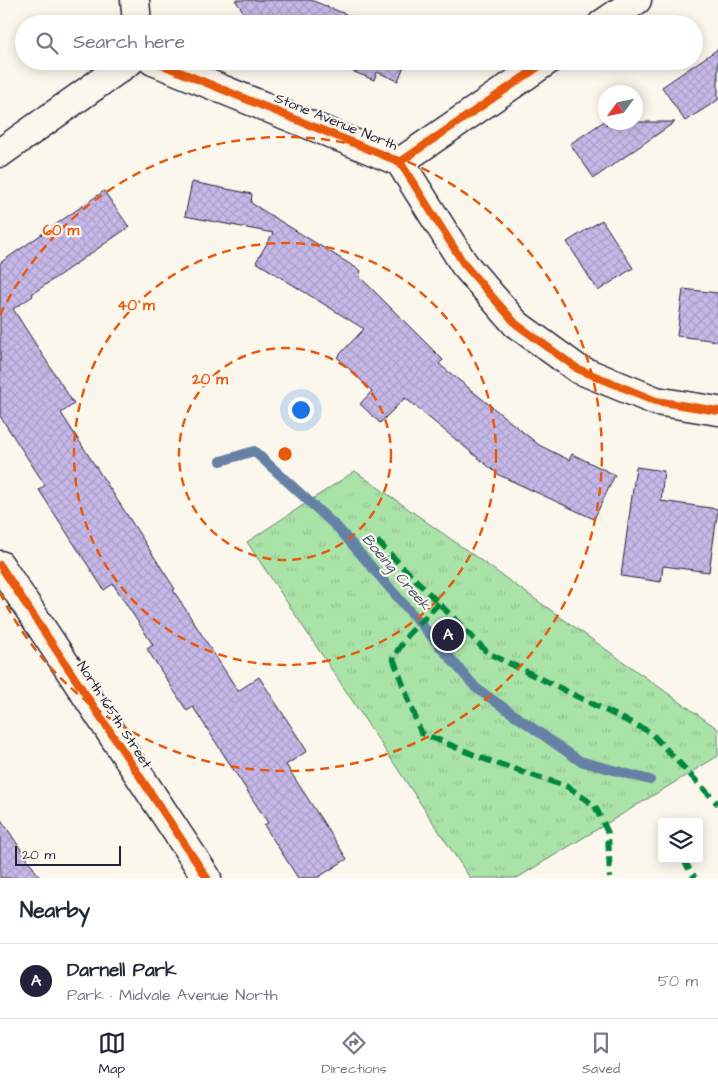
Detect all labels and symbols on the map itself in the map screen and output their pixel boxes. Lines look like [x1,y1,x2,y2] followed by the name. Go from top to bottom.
[598,85,643,130] north arrow
[272,88,400,156] street label: Stone Avenue North
[43,220,80,241] text: 60 m
[117,295,155,316] text: 40 m
[191,369,228,390] text: 20 m
[288,397,314,423] your location
[276,445,294,463] centre of rings
[356,529,436,616] water label: Boeing Creek
[432,616,464,654] pin: A
[72,657,156,773] street label: North 165th Street
[15,843,121,866] scale bar

